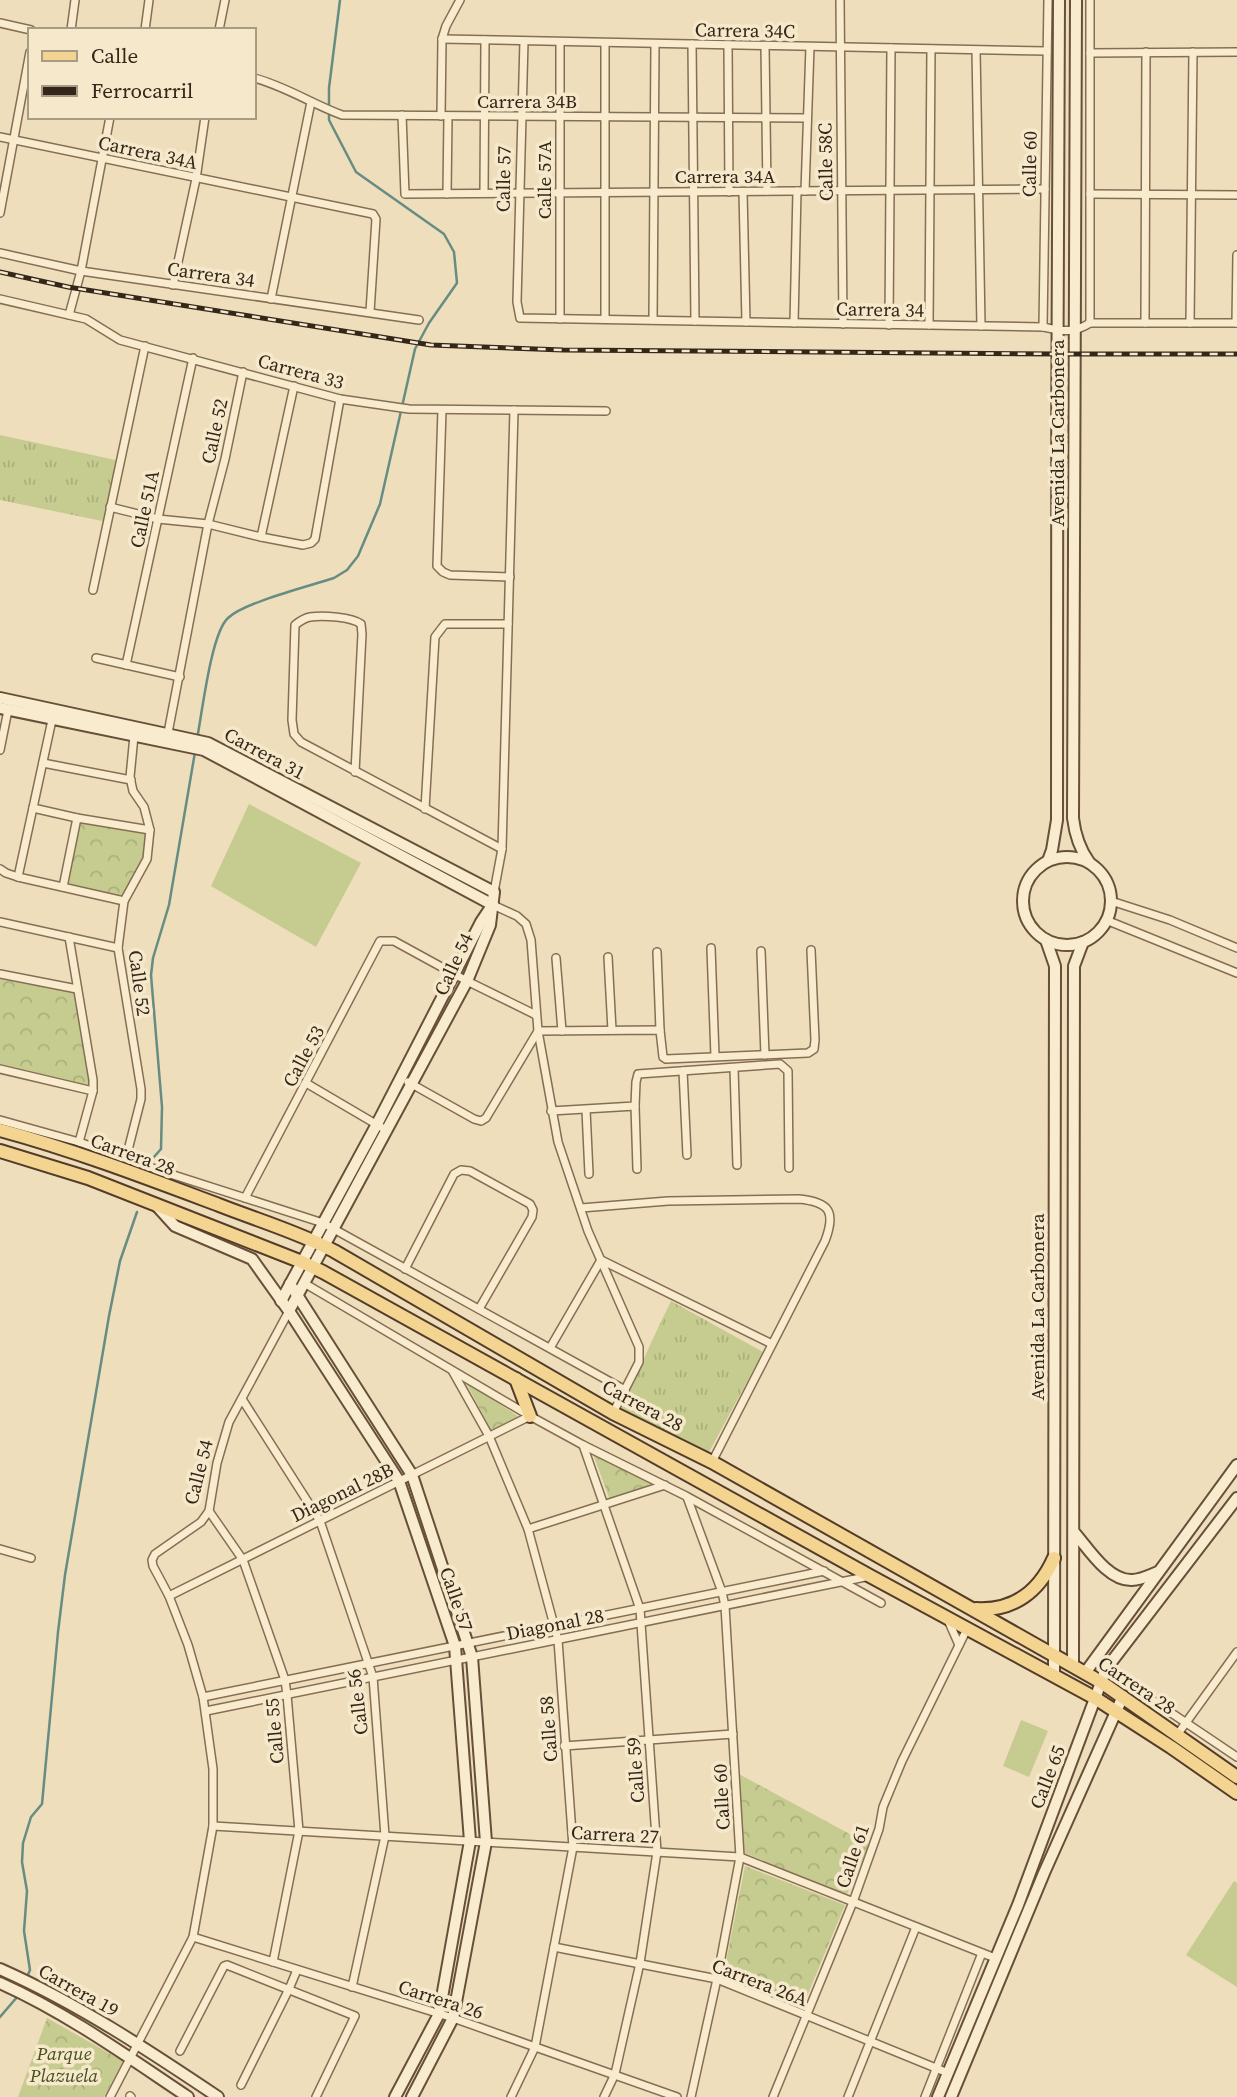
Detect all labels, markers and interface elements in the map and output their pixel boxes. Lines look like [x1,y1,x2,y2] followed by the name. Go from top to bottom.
[695,16,795,44] street label: Carrera 34C
[28,28,256,119] legend
[91,41,138,70] text: Calle
[91,76,193,105] text: Ferrocarril
[477,88,577,114] street label: Carrera 34B
[811,123,839,201] street label: Calle 58C
[96,129,200,175] street label: Carrera 34A
[1015,131,1043,197] street label: Calle 60
[531,140,557,219] street label: Calle 57A
[489,146,517,212] street label: Calle 57
[675,163,776,189] street label: Carrera 34A
[166,255,257,293] street label: Carrera 34
[836,295,925,323] street label: Carrera 34
[1044,339,1070,527] street label: Avenida La Carbonera
[255,347,347,395] street label: Carrera 33
[194,396,234,466] street label: Calle 52
[123,467,165,550] street label: Calle 51A
[220,721,310,785] street label: Carrera 31
[427,928,479,999] street label: Calle 54
[123,948,157,1018] street label: Calle 52
[276,1021,330,1091] street label: Calle 53
[87,1127,179,1181] street label: Carrera 28
[1024,1213,1050,1401] street label: Avenida La Carbonera
[598,1373,688,1437] street label: Carrera 28
[177,1436,219,1507] street label: Calle 54
[286,1456,398,1528] street label: Diagonal 28B
[434,1564,480,1634] street label: Calle 57
[504,1602,606,1646] street label: Diagonal 28
[1093,1650,1181,1720] street label: Carrera 28
[340,1668,374,1736] street label: Calle 56
[533,1695,563,1763] street label: Calle 58
[258,1697,290,1765] street label: Calle 55
[620,1736,650,1804] street label: Calle 59
[1023,1741,1071,1813] street label: Calle 65
[706,1763,736,1831] street label: Calle 60
[570,1819,660,1849] street label: Carrera 27
[829,1821,875,1891] street label: Calle 61
[708,1952,812,2012] street label: Carrera 26A
[34,1957,124,2023] street label: Carrera 19
[395,1973,487,2025] street label: Carrera 26
[29,2040,98,2088] park label: Parque Plazuela

